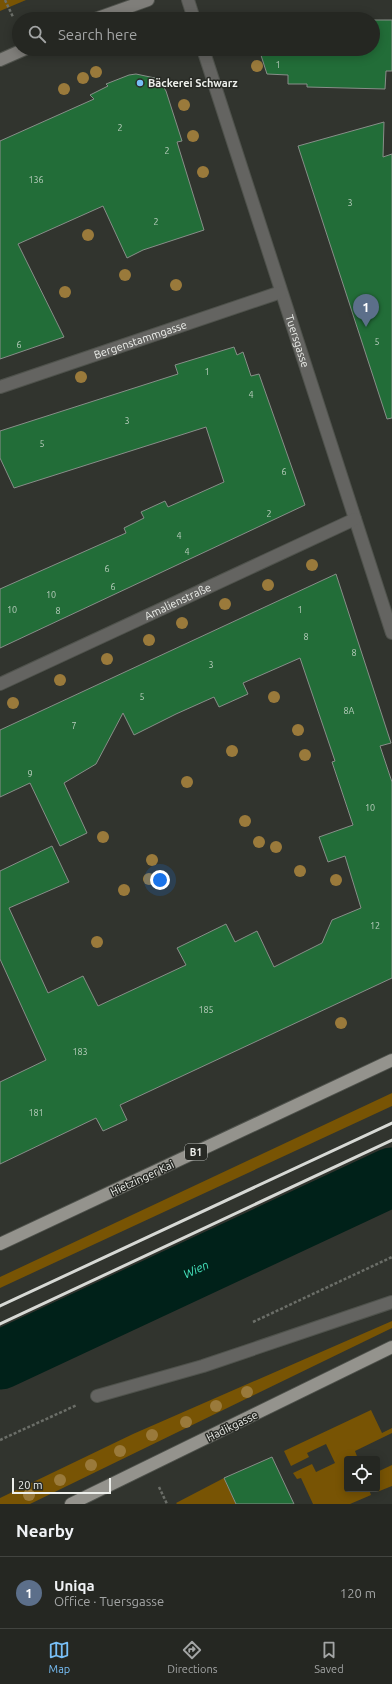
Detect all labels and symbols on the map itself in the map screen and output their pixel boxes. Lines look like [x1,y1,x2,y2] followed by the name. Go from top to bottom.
[275,60,281,70] house number: 1
[148,77,238,89] place label: Bäckerei Schwarz
[135,78,145,88] marker: Bäckerei Schwarz
[117,123,123,133] house number: 2
[164,146,170,156] house number: 2
[28,175,44,185] house number: 136
[347,198,353,208] house number: 3
[153,217,159,227] house number: 2
[353,294,379,327] pin: 1
[283,313,312,369] street label: Tuersgasse
[92,318,188,361] street label: Bergenstammgasse
[374,337,380,347] house number: 5
[16,340,22,350] house number: 6
[204,367,210,377] house number: 1
[248,390,254,400] house number: 4
[124,416,130,426] house number: 3
[39,439,45,449] house number: 5
[281,467,287,477] house number: 6
[266,509,272,519] house number: 2
[176,531,182,541] house number: 4
[184,547,190,557] house number: 4
[104,564,110,574] house number: 6
[143,581,213,622] street label: Amalienstraße
[110,582,116,592] house number: 6
[46,590,56,600] house number: 10
[7,605,17,615] house number: 10
[297,605,303,615] house number: 1
[55,606,61,616] house number: 8
[303,632,309,642] house number: 8
[351,648,357,658] house number: 8
[208,660,214,670] house number: 3
[139,692,145,702] house number: 5
[344,706,355,716] house number: 8A
[71,721,77,731] house number: 7
[27,769,33,779] house number: 9
[365,803,375,813] house number: 10
[150,870,170,890] your location
[370,921,380,931] house number: 12
[198,1005,214,1015] house number: 185
[72,1047,88,1057] house number: 183
[28,1108,44,1118] house number: 181
[185,1144,207,1160] road number: B1
[108,1158,176,1198] street label: Hietzinger Kai
[181,1257,210,1280] water label: Wien
[204,1408,260,1444] street label: Hadikgasse
[12,1476,111,1495] scale bar

